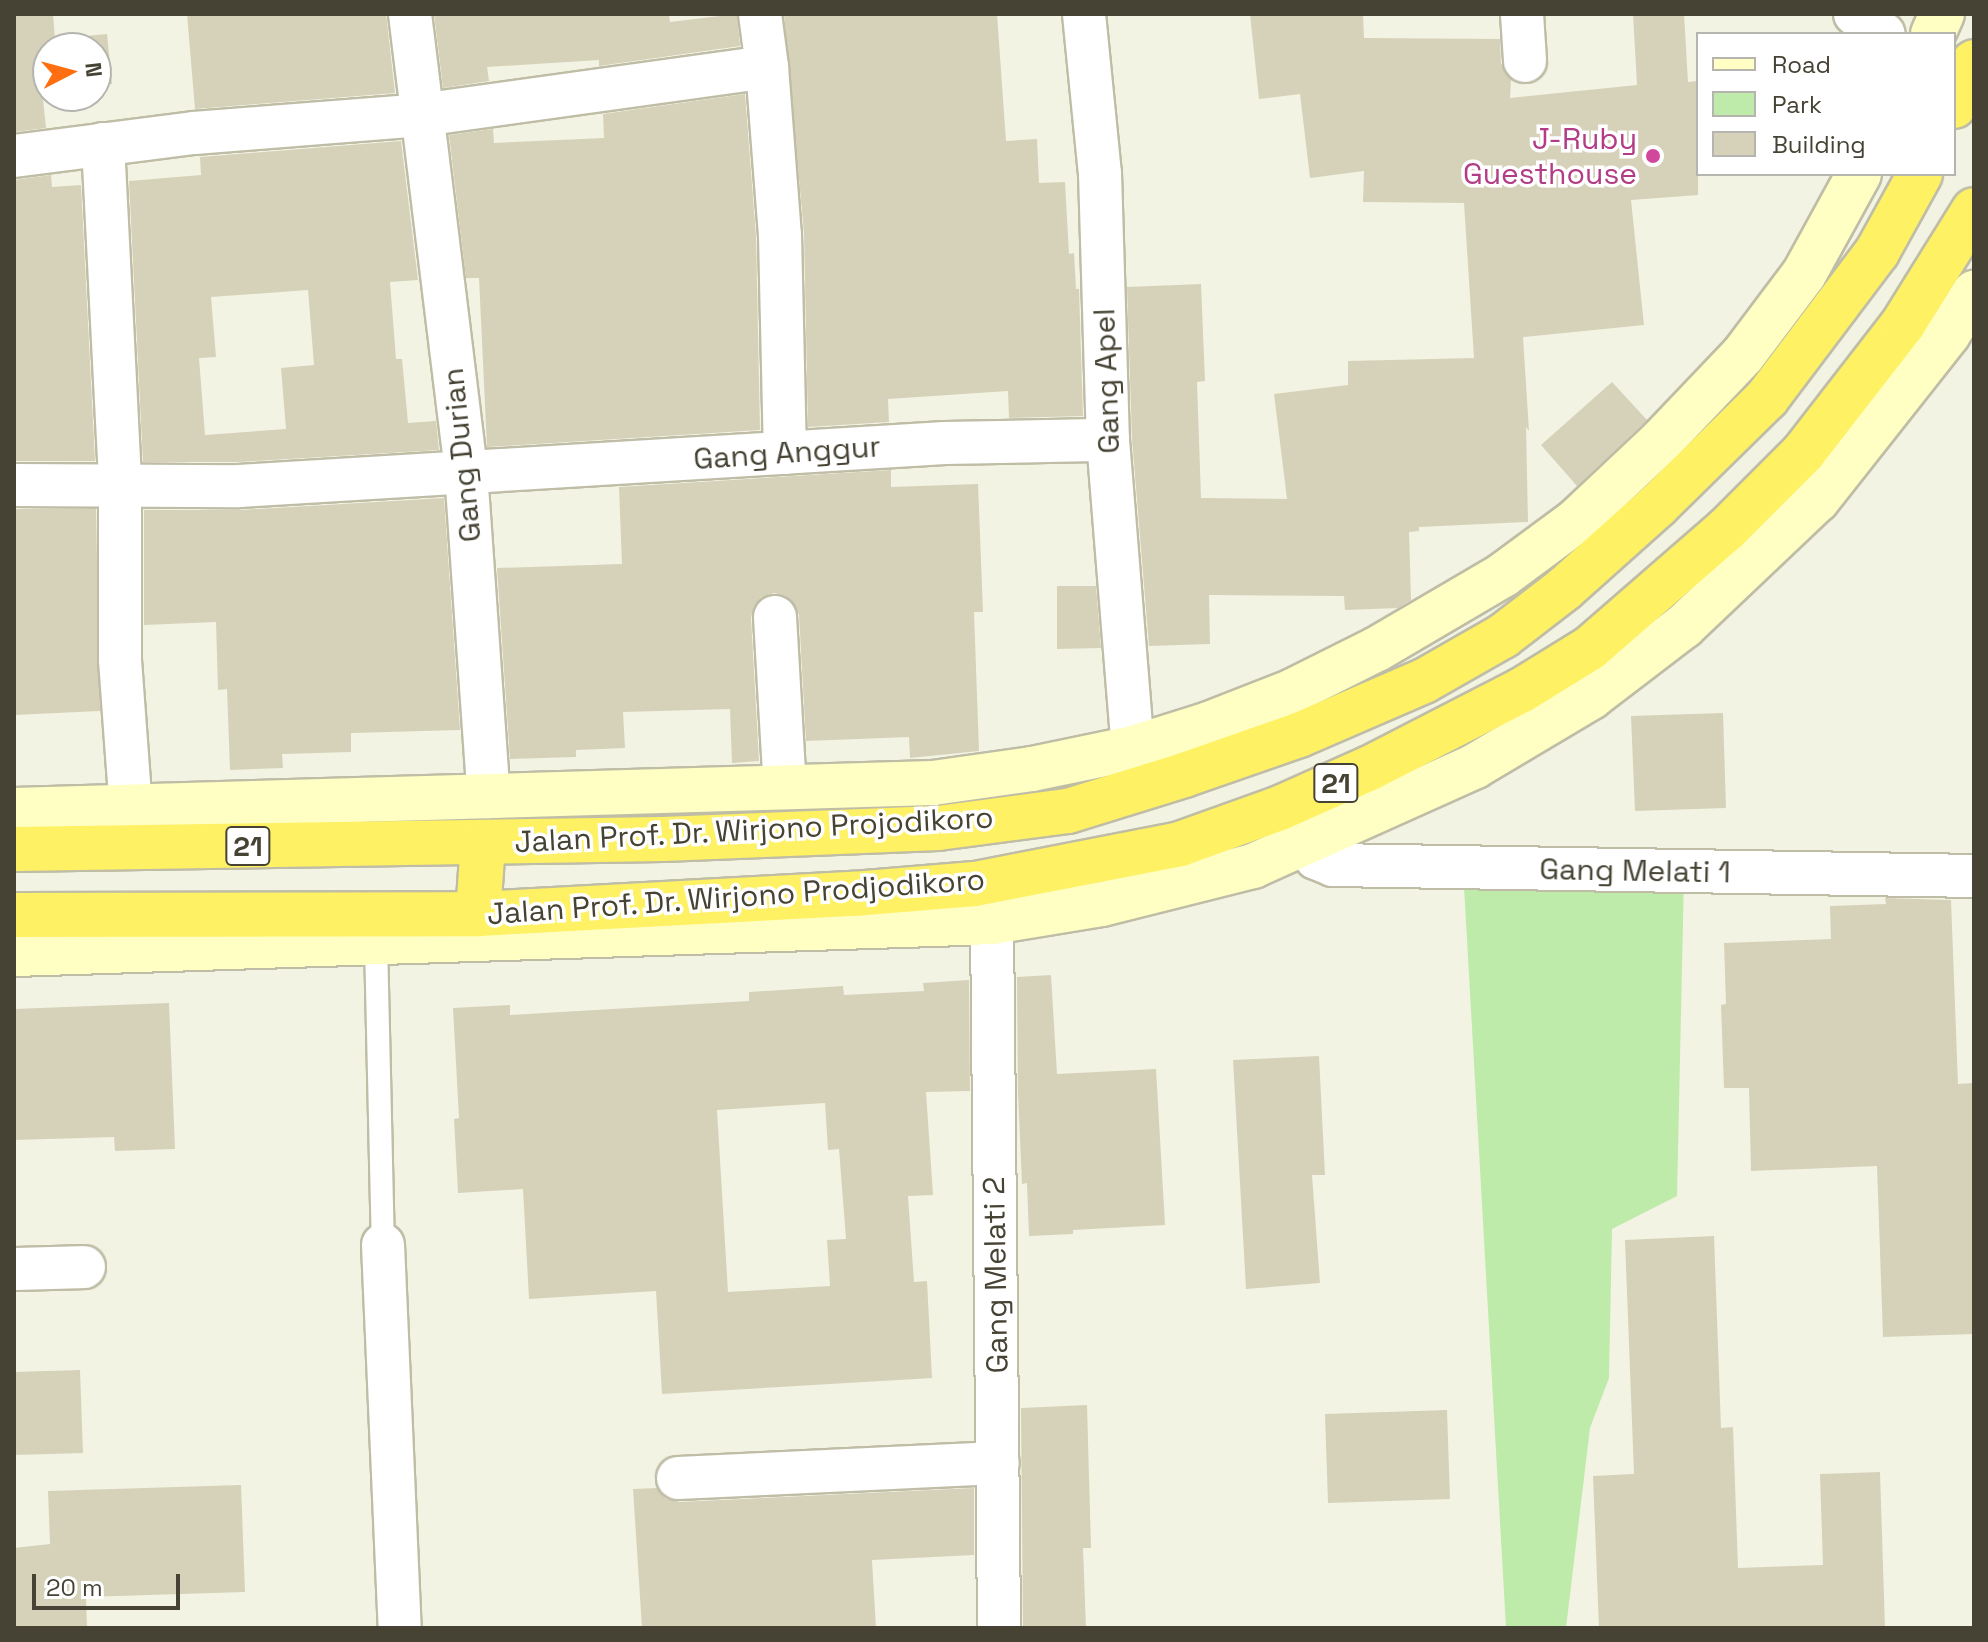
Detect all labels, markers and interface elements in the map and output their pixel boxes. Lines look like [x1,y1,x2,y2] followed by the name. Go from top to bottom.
[32,32,112,112] north arrow
[1696,32,1956,176] legend
[1772,49,1831,80] text: Road
[79,61,109,78] text: N
[1772,89,1822,120] text: Park
[1463,121,1637,192] place label: J-Ruby Guesthouse
[1772,129,1866,160] text: Building
[1644,147,1662,165] marker: J-Ruby Guesthouse
[1086,308,1128,454] street label: Gang Apel
[435,366,489,544] street label: Gang Durian
[692,428,882,478] street label: Gang Anggur
[1312,759,1360,807] road number: 21
[512,799,996,861] street label: Jalan Prof. Dr. Wirjono Projodikoro
[224,822,272,870] road number: 21
[1539,851,1731,891] street label: Gang Melati 1
[485,862,987,932] street label: Jalan Prof. Dr. Wirjono Prodjodikoro
[976,1176,1016,1374] street label: Gang Melati 2
[36,1558,184,1608] scale bar
[46,1572,103,1603] text: 20 m

